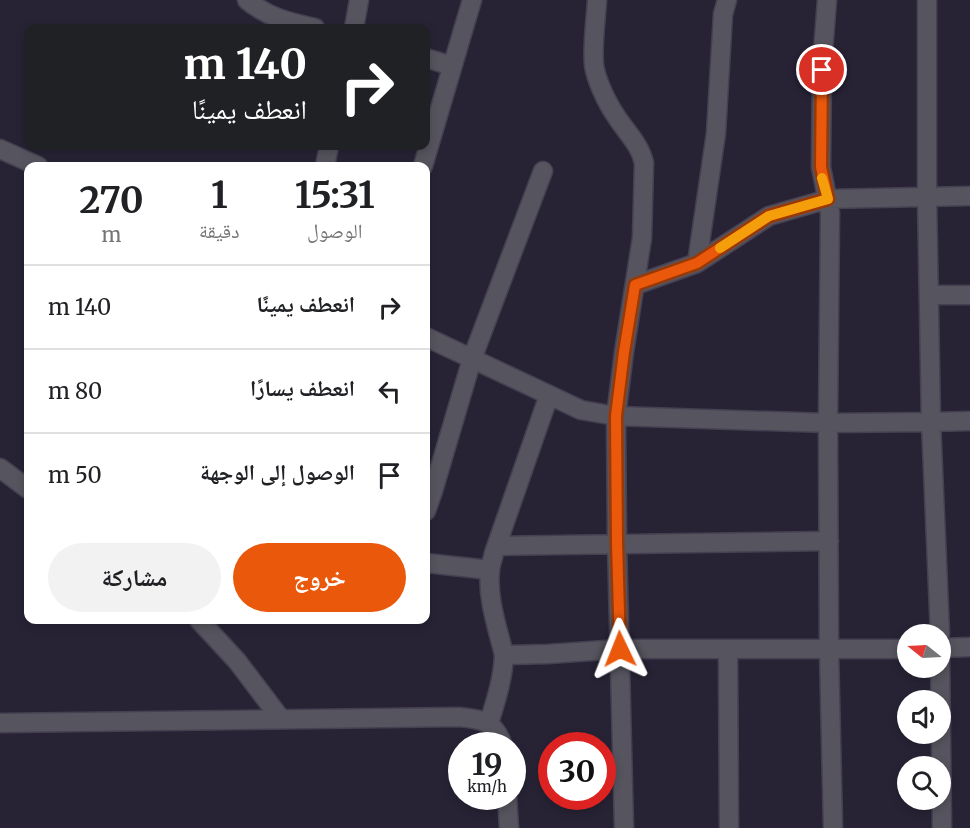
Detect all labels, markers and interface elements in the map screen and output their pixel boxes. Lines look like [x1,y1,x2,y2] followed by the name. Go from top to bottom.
[184,38,307,90] text: 140 m
[796,44,847,95] pin
[328,48,406,126] icon: right
[805,53,838,86] icon: arrive
[192,92,307,126] text: انعطف يمينًا
[211,173,228,218] text: 1
[295,173,375,218] text: 15:31
[79,178,144,223] text: 270
[199,218,240,243] text: دقيقة
[307,218,362,243] text: الوصول
[102,222,121,247] text: m
[256,290,355,318] text: انعطف يمينًا
[373,291,406,324] icon: right
[48,293,111,321] text: 140 m
[250,374,355,402] text: انعطف يسارًا
[373,375,406,408] icon: left
[48,377,102,405] text: 80 m
[200,458,355,486] text: الوصول إلى الوجهة
[373,459,406,492] icon: arrive
[48,461,102,489] text: 50 m
[48,543,221,612] button: مشاركة
[233,543,406,612] button: خروج
[588,617,652,681] position arrow
[897,624,951,678] north arrow
[897,624,951,810] map controls
[897,690,951,744] button: sound
[538,732,616,810] speed limit sign: 30
[471,745,503,783] text: 19
[897,756,951,810] button: search
[467,777,507,796] text: km/h

